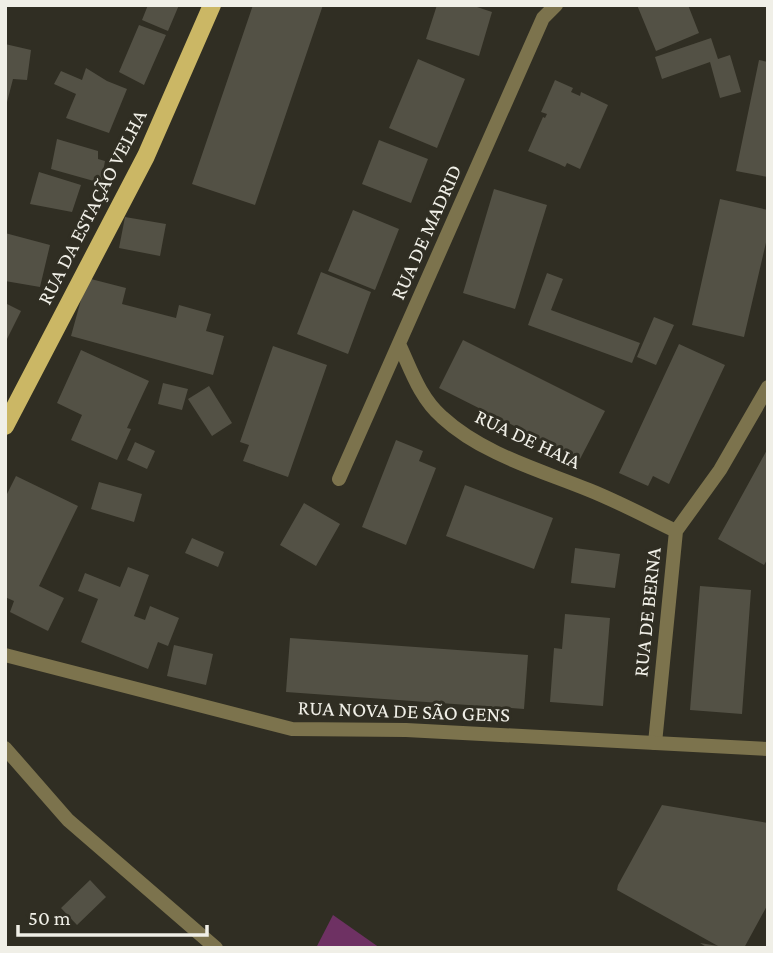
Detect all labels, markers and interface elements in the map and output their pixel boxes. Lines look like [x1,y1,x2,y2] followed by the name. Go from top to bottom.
[32,105,152,308] street label: RUA DA ESTAÇÃO VELHA
[386,161,466,303] street label: RUA DE MADRID
[471,404,585,474] street label: RUA DE HAIA
[628,546,666,678] street label: RUA DE BERNA
[297,695,511,727] street label: RUA NOVA DE SÃO GENS
[18,894,206,938] scale bar
[28,906,71,930] text: 50 m

